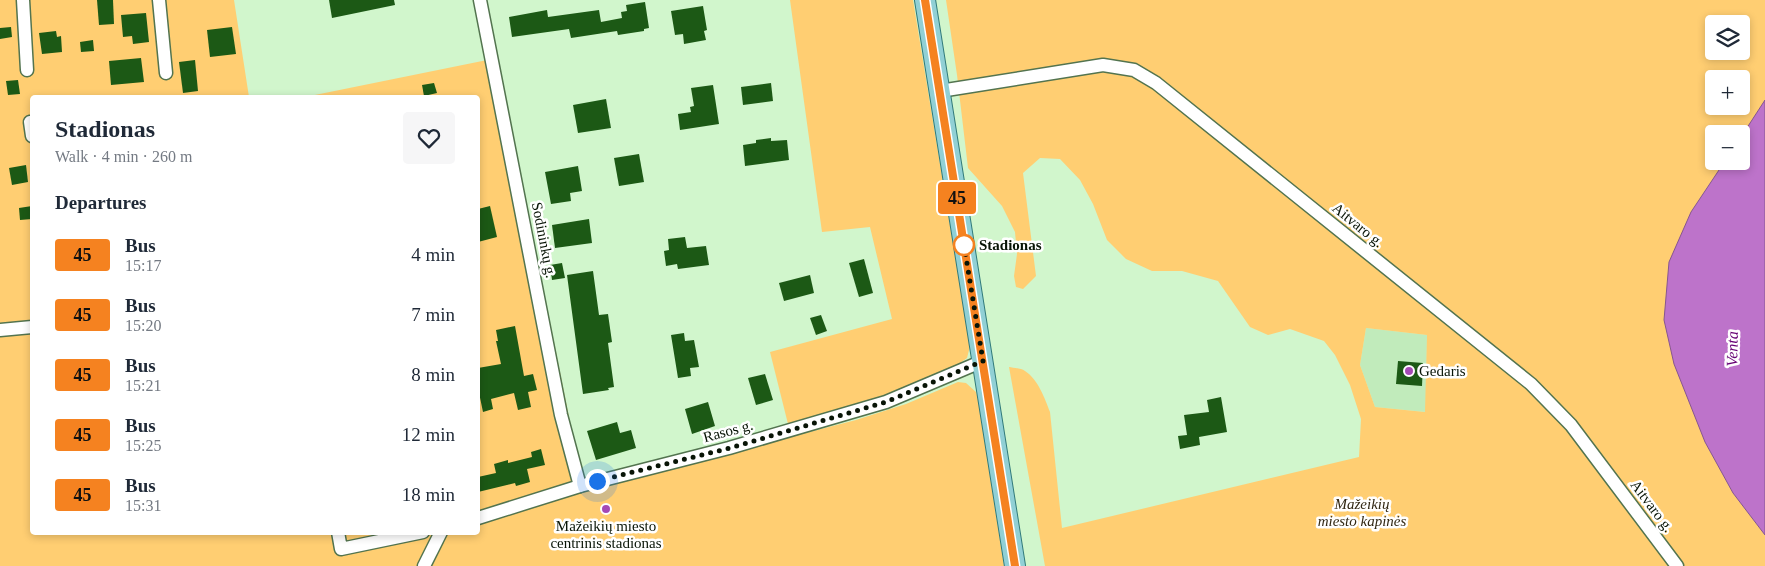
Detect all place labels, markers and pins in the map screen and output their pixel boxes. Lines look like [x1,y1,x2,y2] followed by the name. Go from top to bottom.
[953,234,975,256] marker: Stadionas
[979,237,1042,253] place label: Stadionas
[1419,363,1466,379] place label: Gedaris
[1403,365,1415,377] marker: Gedaris
[600,503,612,515] marker: Mažeikių miesto centrinis stadionas
[550,518,662,551] place label: Mažeikių miesto centrinis stadionas

